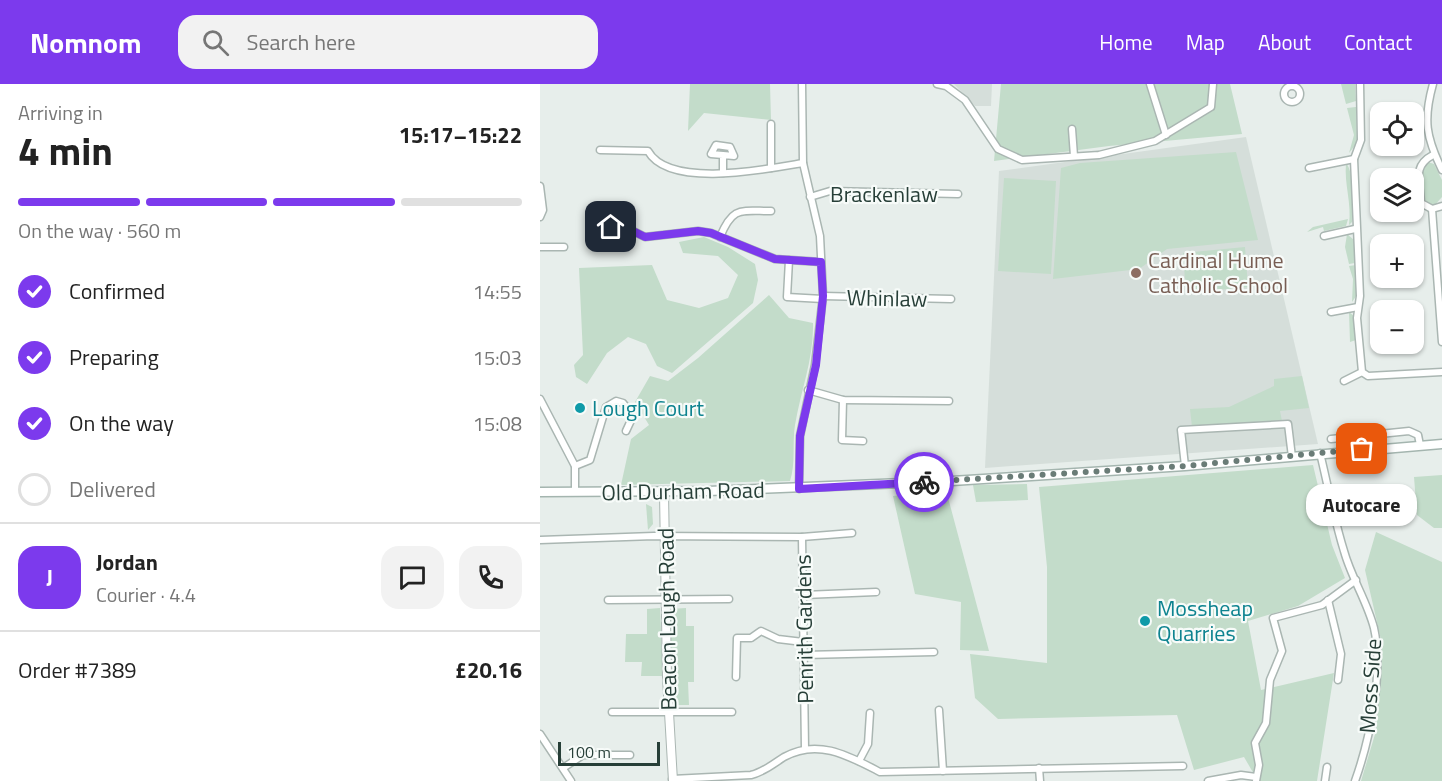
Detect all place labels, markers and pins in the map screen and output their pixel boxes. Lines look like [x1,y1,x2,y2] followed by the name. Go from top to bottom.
[585,201,636,252] pin
[1148,243,1288,302] place label: Cardinal Hume Catholic School
[1129,266,1143,280] marker: Cardinal Hume Catholic School
[592,391,704,425] place label: Lough Court
[573,401,587,415] marker: Lough Court
[1336,423,1387,474] pin
[1306,485,1418,527] callout: Autocare
[1157,591,1253,650] place label: Mossheap Quarries
[1138,614,1152,628] marker: Mossheap Quarries

